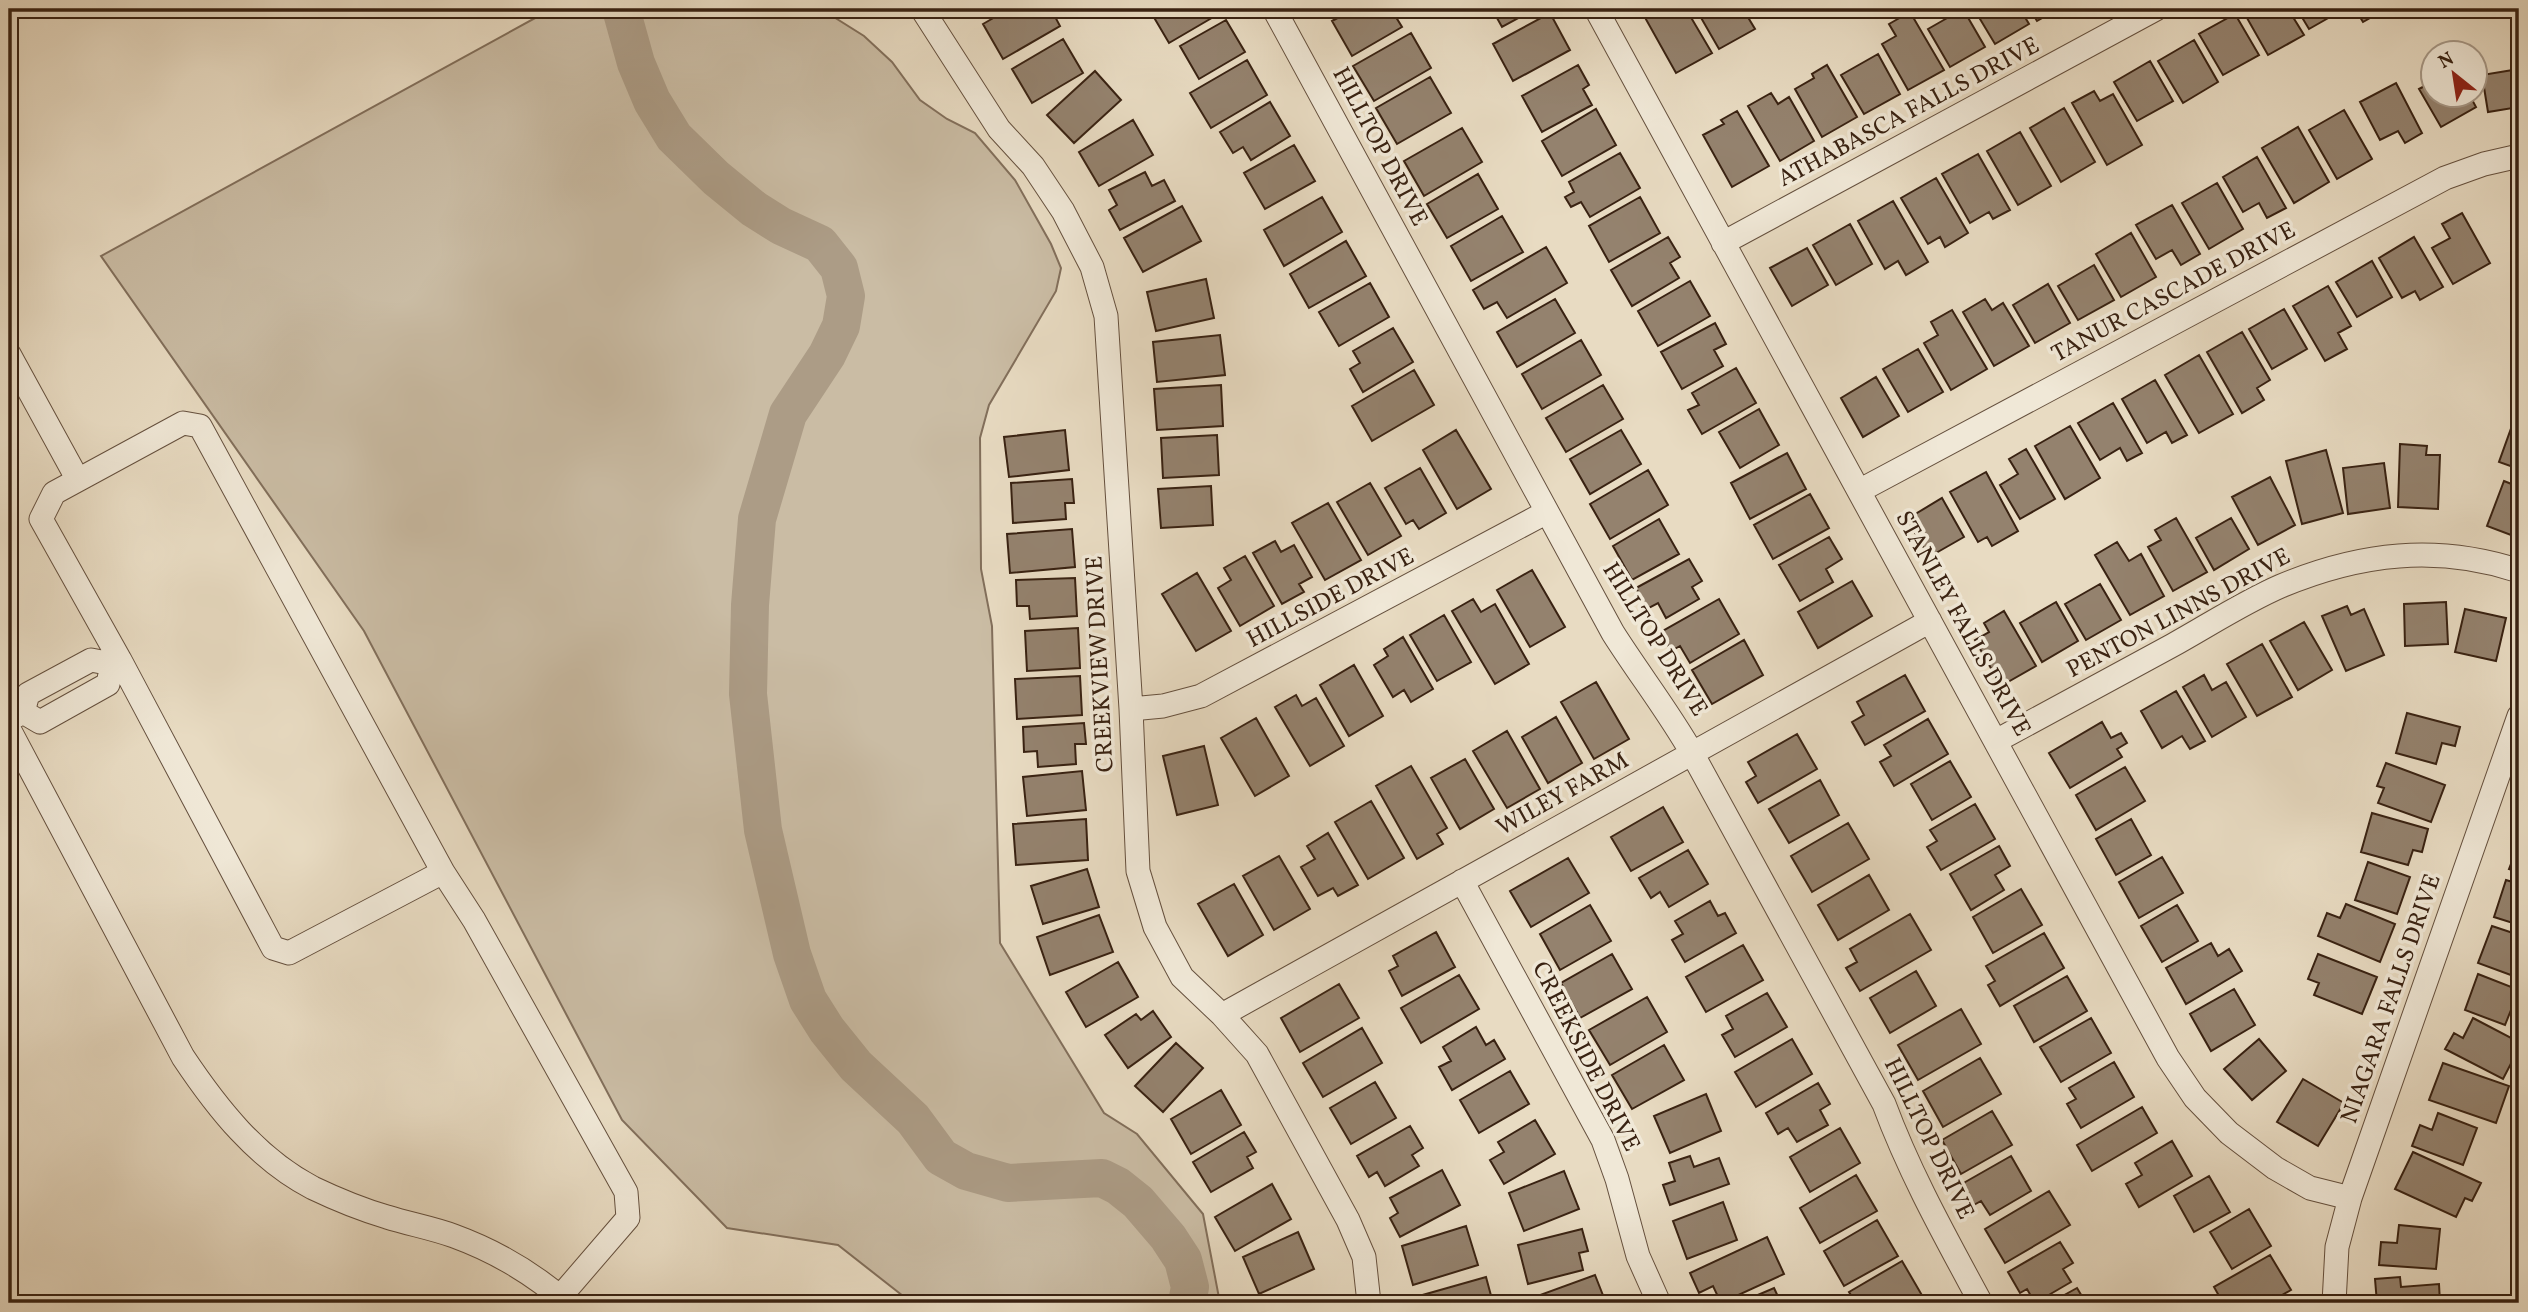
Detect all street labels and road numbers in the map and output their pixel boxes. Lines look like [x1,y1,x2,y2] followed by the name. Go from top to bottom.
[1772,29,2046,197] street label: ATHABASCA FALLS DRIVE
[1323,61,1435,233] street label: HILLTOP DRIVE
[2046,214,2302,372] street label: TANUR CASCADE DRIVE
[1886,505,2038,743] street label: STANLEY FALLS DRIVE
[1241,541,1421,657] street label: HILLSIDE DRIVE
[2061,541,2297,687] street label: PENTON LINNS DRIVE
[1078,555,1124,773] street label: CREEKVIEW DRIVE
[1593,556,1715,724] street label: HILLTOP DRIVE
[1491,745,1635,845] street label: WILEY FARM
[2333,870,2451,1128] street label: NIAGARA FALLS DRIVE
[1522,956,1648,1158] street label: CREEKSIDE DRIVE
[1874,1052,1982,1226] street label: HILLTOP DRIVE

